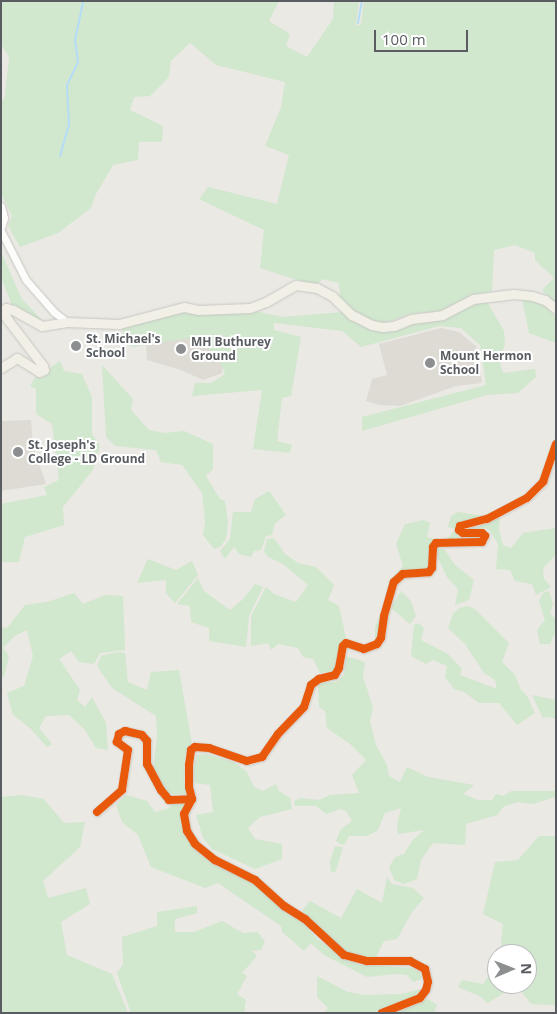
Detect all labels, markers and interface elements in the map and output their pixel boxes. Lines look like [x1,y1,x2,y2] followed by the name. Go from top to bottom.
[377,20,471,52] scale bar
[382,29,426,49] text: 100 m
[86,332,161,360] place label: St. Michael's School
[191,335,271,363] place label: MH Buthurey Ground
[70,340,82,352] marker: St. Michael's School
[175,343,187,355] marker: MH Buthurey Ground
[440,349,532,377] place label: Mount Hermon School
[424,357,436,369] marker: Mount Hermon School
[28,438,145,466] place label: St. Joseph's College - LD Ground
[12,446,24,458] marker: St. Joseph's College - LD Ground
[487,944,537,994] north arrow
[517,963,536,975] text: N

